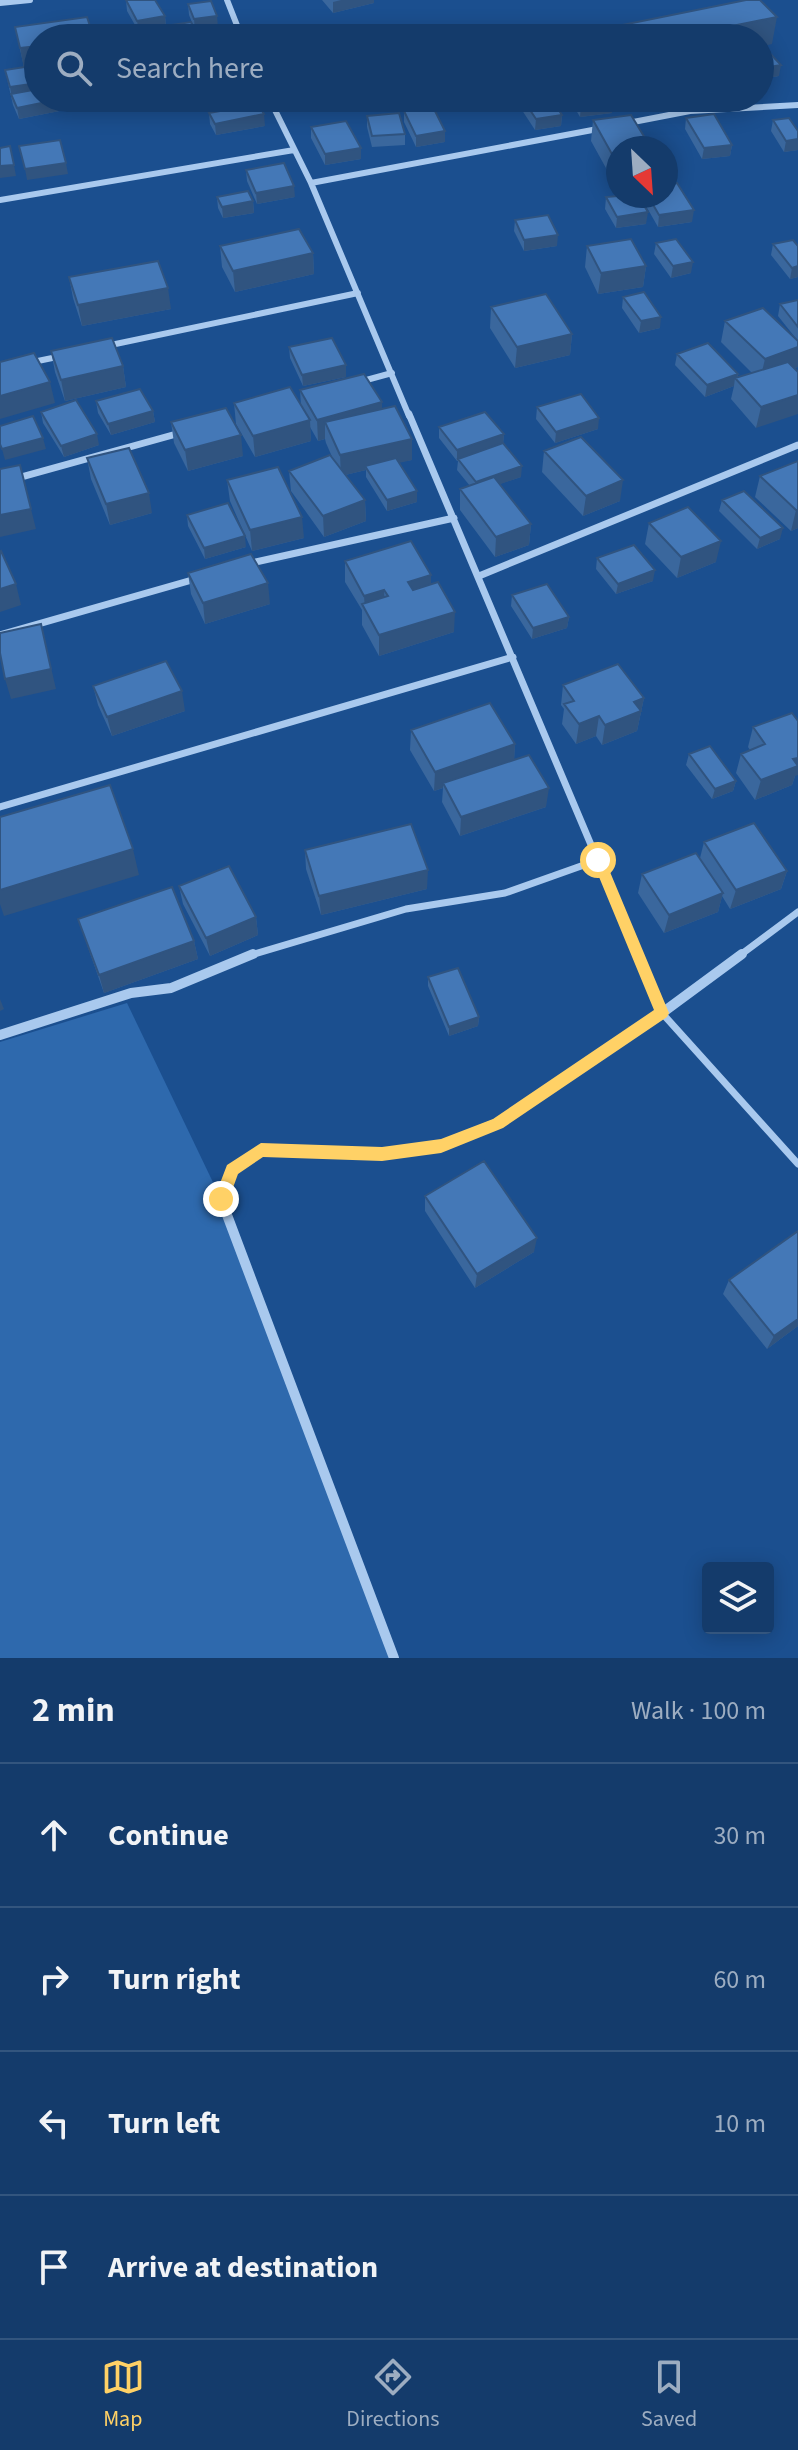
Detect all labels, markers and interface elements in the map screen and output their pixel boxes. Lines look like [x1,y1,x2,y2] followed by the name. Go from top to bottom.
[24,24,774,112] search box
[52,46,96,90] icon: search
[116,47,264,90] text: Search here
[606,136,678,208] north arrow
[580,842,616,878] route start
[203,1181,239,1217] route end
[702,1562,774,1634] map controls
[702,1562,774,1634] button: layers
[32,1686,115,1735] text: 2 min
[631,1692,766,1729] text: Walk · 100 m
[32,1813,76,1857] icon: ahead
[108,1814,229,1857] text: Continue
[713,1817,766,1854] text: 30 m
[32,1957,76,2001] icon: right
[108,1958,240,2001] text: Turn right
[713,1961,766,1998] text: 60 m
[32,2101,76,2145] icon: left
[108,2102,220,2145] text: Turn left
[713,2105,766,2142] text: 10 m
[32,2245,76,2289] icon: arrive
[108,2246,378,2289] text: Arrive at destination
[101,2355,145,2435] tab: Map
[346,2355,439,2435] tab: Directions
[641,2355,697,2435] tab: Saved

